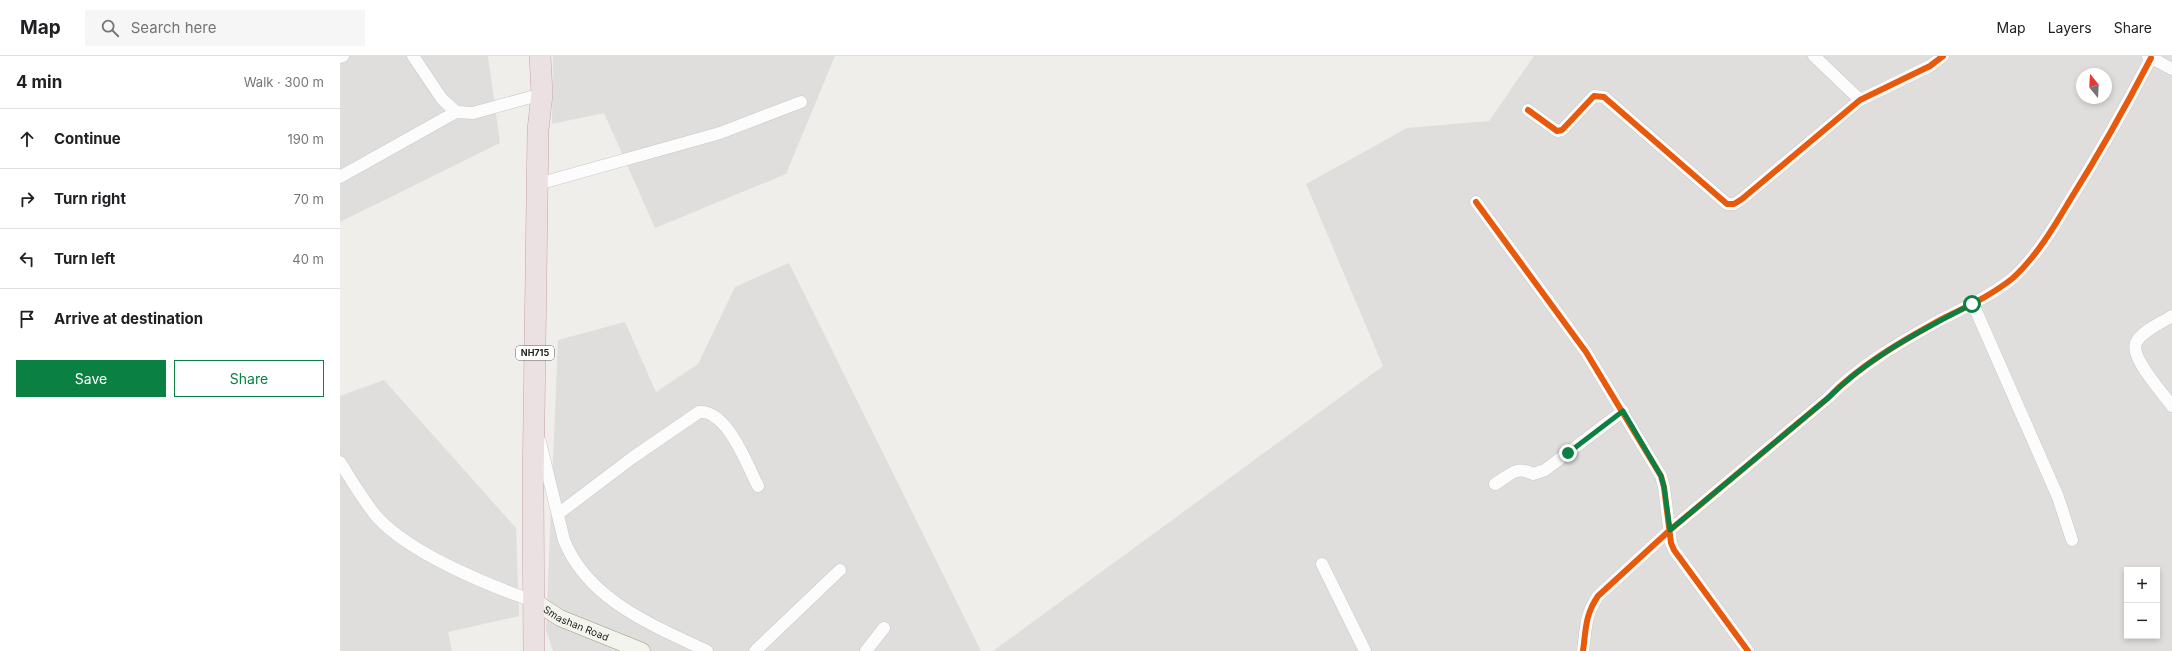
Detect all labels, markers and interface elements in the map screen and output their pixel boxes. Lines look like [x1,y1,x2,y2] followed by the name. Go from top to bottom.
[85,10,365,46] search box
[20,16,61,39] text: Map
[99,17,121,39] icon: search
[131,18,216,37] text: Search here
[1997,19,2026,36] text: Map
[2048,19,2092,36] text: Layers
[2114,19,2152,36] text: Share
[2076,68,2112,104] north arrow
[16,72,62,92] text: 4 min
[244,74,324,90] text: Walk · 300 m
[16,128,38,150] icon: ahead
[54,129,121,148] text: Continue
[287,131,324,147] text: 190 m
[16,188,38,210] icon: right
[54,189,126,208] text: Turn right
[294,191,324,207] text: 70 m
[16,248,38,270] icon: left
[54,249,115,268] text: Turn left
[292,251,324,267] text: 40 m
[1963,295,1981,313] route start
[16,308,38,330] icon: arrive
[54,309,203,328] text: Arrive at destination
[516,346,554,360] road number: NH715
[16,360,166,397] button: Save
[174,360,324,397] button: Share
[1559,444,1577,462] route end
[2124,567,2160,639] map controls
[2124,567,2160,603] button: +
[541,603,611,643] street label: Smashan Road
[2124,603,2160,639] button: −

